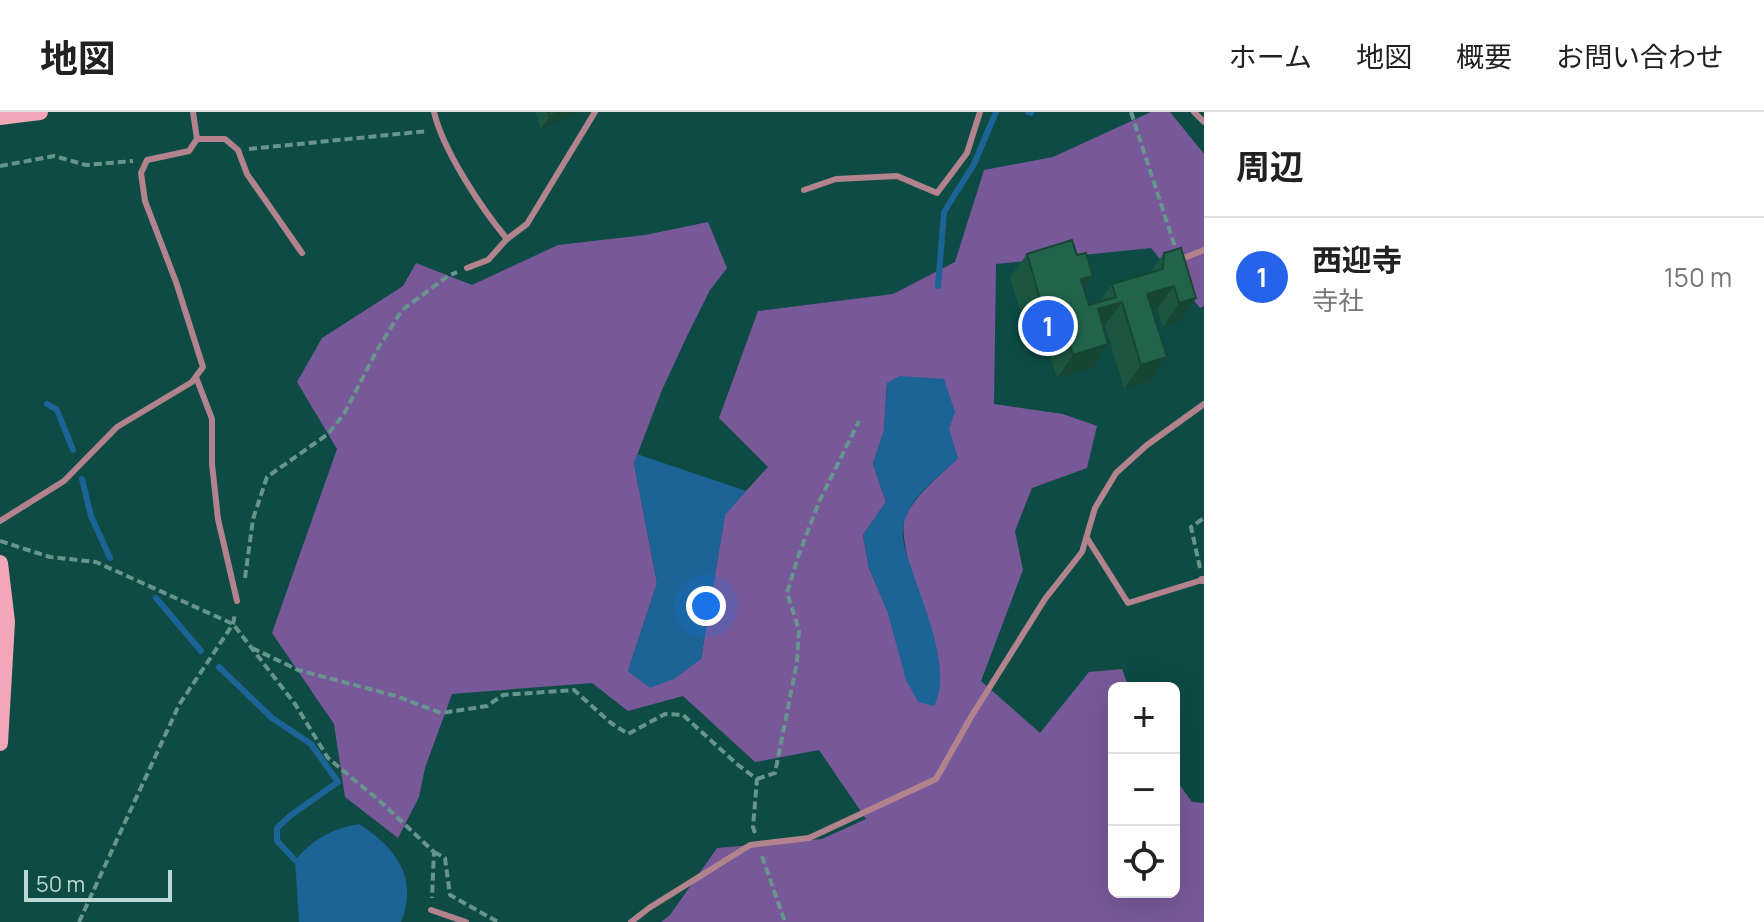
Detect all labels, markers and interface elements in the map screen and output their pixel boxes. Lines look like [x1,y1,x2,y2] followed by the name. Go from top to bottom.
[40,31,116,83] text: 地図
[1229,37,1312,75] text: ホーム
[1356,37,1412,75] text: 地図
[1456,37,1512,75] text: 概要
[1556,37,1724,75] text: お問い合わせ
[1236,143,1304,189] text: 周辺
[1312,239,1402,280] text: 西迎寺
[1256,259,1268,295] text: 1
[1664,259,1732,295] text: 150 m
[1312,282,1364,318] text: 寺社
[1022,296,1074,356] pin: 1
[686,586,726,626] your location
[1108,682,1180,898] map controls
[1108,682,1180,754] button: +
[1108,754,1180,826] button: −
[1108,826,1180,898] button: locate
[24,866,172,902] scale bar
[36,869,85,899] text: 50 m

